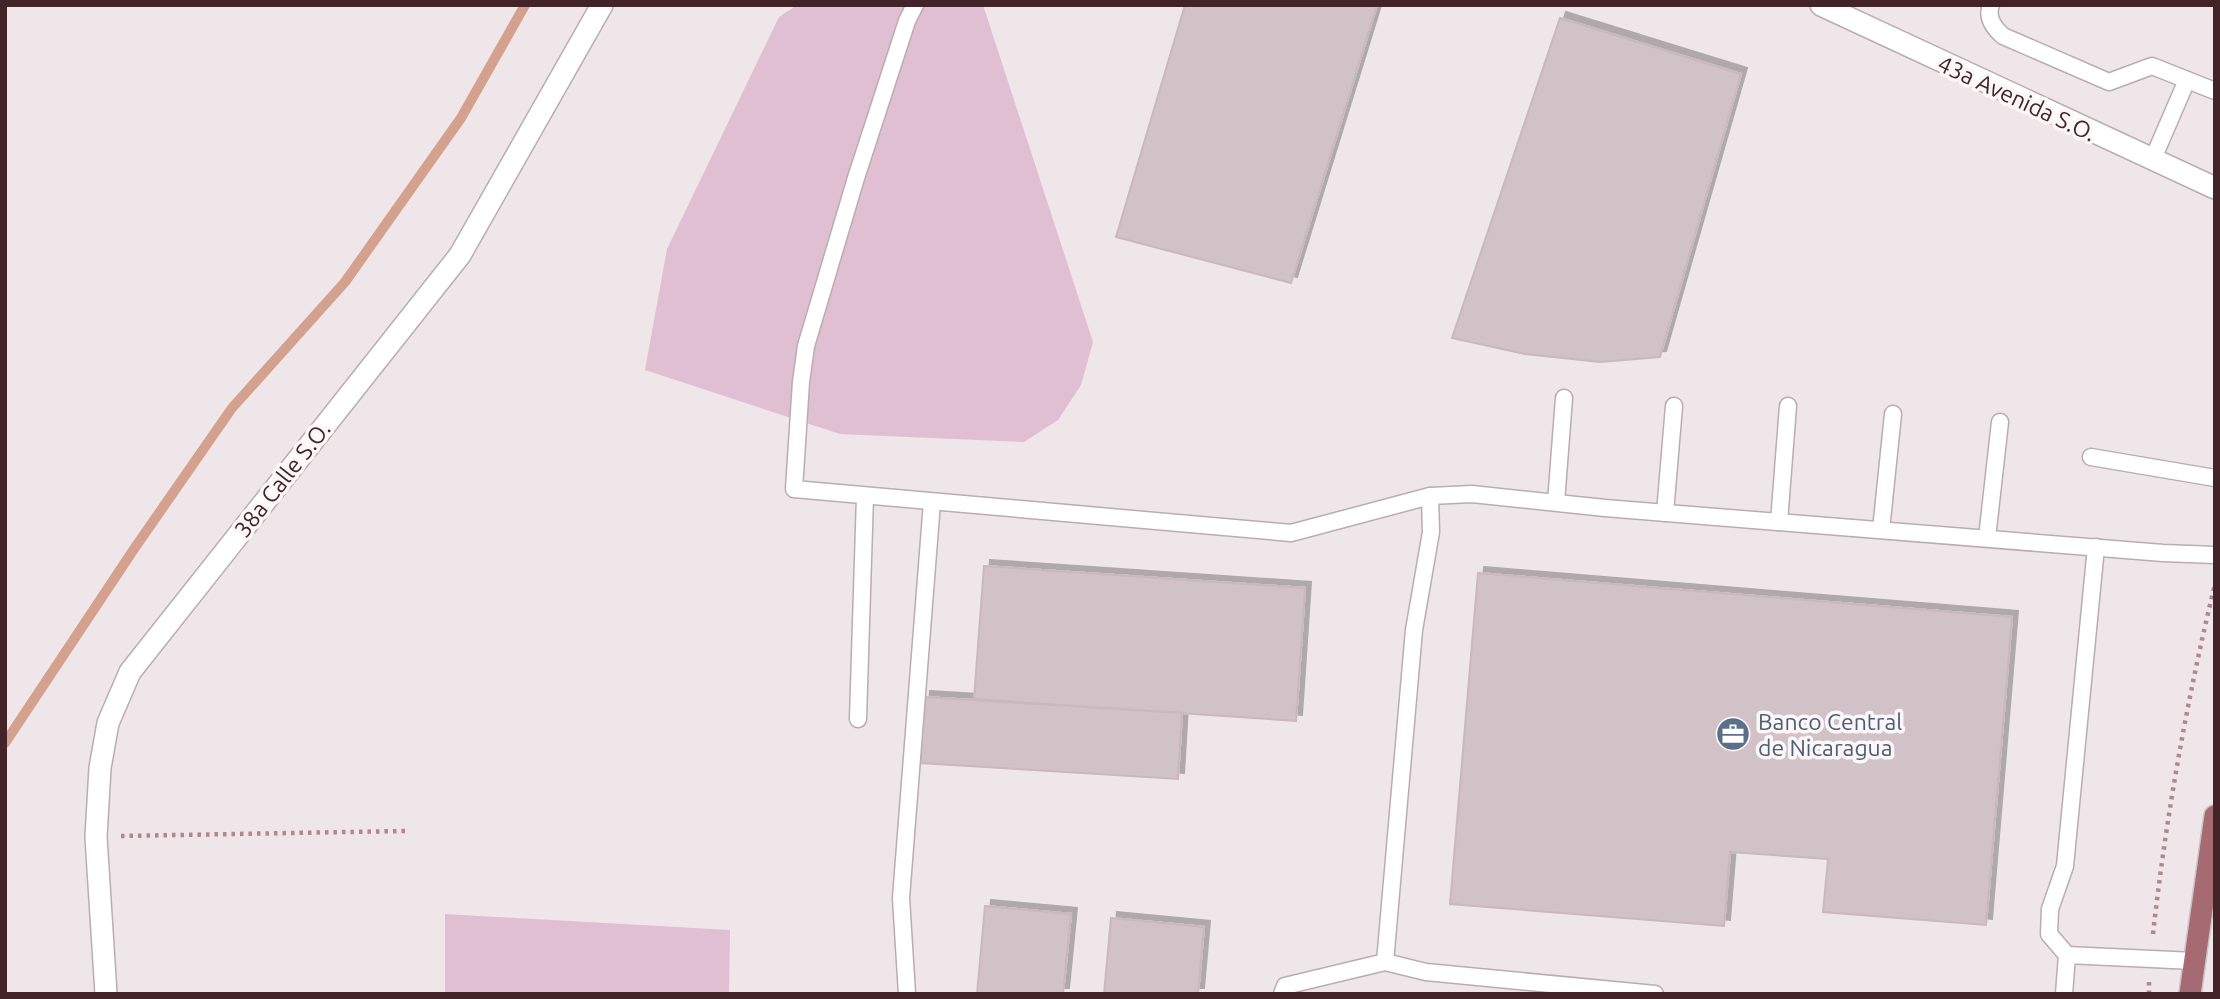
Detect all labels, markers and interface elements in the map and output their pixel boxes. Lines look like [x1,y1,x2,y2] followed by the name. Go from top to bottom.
[1934,50,2100,146] street label: 43a Avenida S.O.
[229,416,335,542] street label: 38a Calle S.O.
[1758,709,1902,760] place label: Banco Central de Nicaragua
[1714,715,1752,753] office icon: Banco Central de Nicaragua

